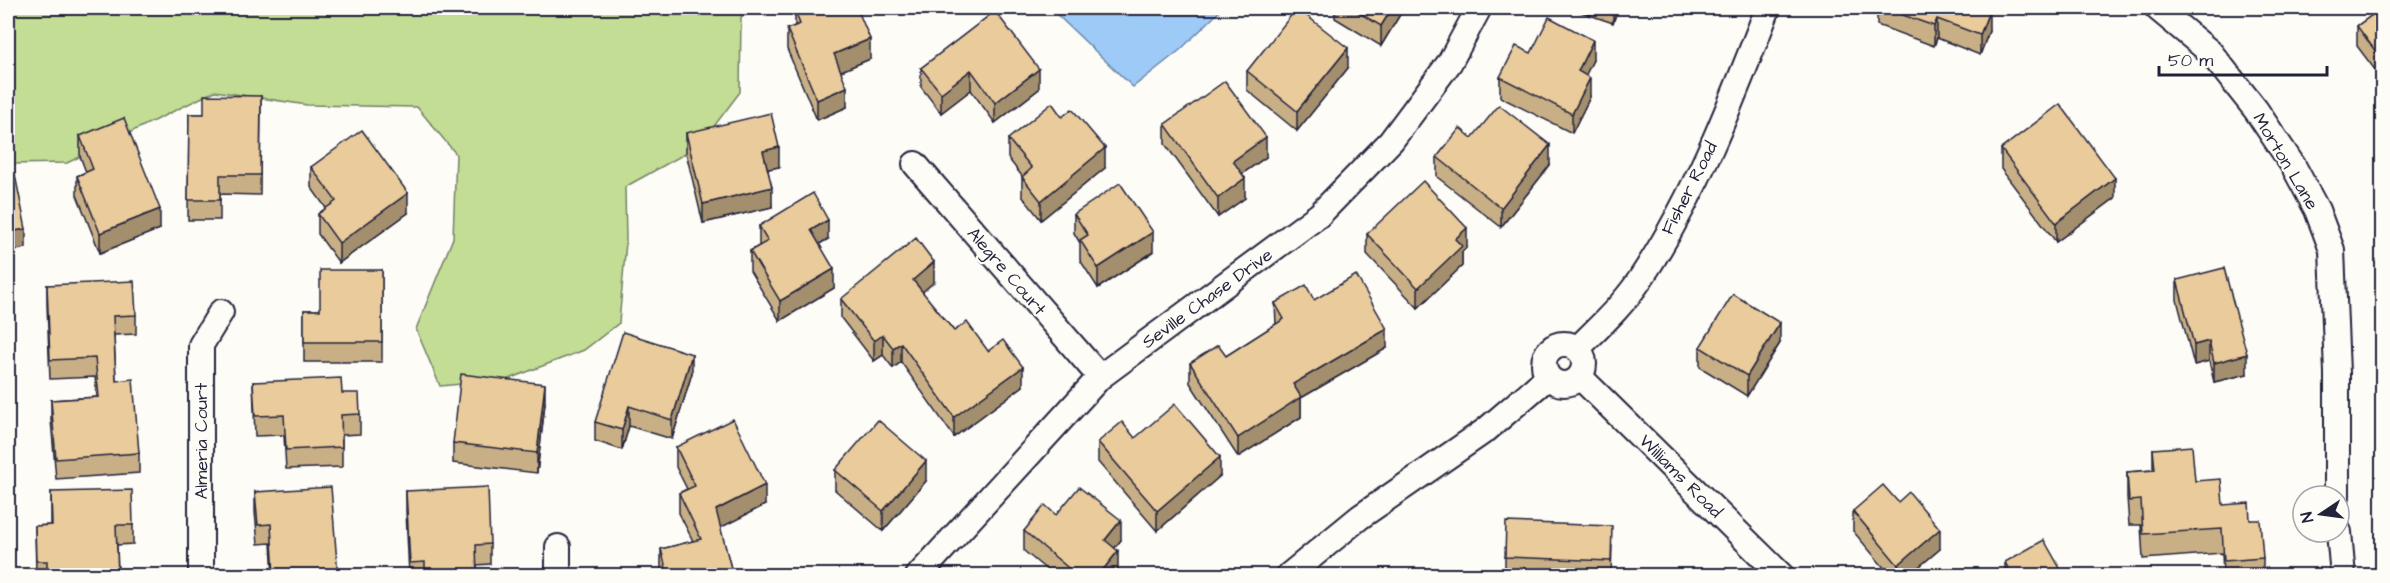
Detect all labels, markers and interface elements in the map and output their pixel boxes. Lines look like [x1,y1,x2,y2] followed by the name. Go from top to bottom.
[2159,39,2327,77] scale bar
[2168,48,2213,73] text: 50 m
[2247,108,2324,215] street label: Morton Lane
[1655,137,1724,239] street label: Fisher Road
[961,222,1052,322] street label: Alegre Court
[1137,242,1278,354] street label: Seville Chase Drive
[189,382,214,499] street label: Almeria Court
[1633,429,1728,524] street label: Williams Road
[2291,484,2351,544] north arrow
[2296,510,2319,525] text: N

